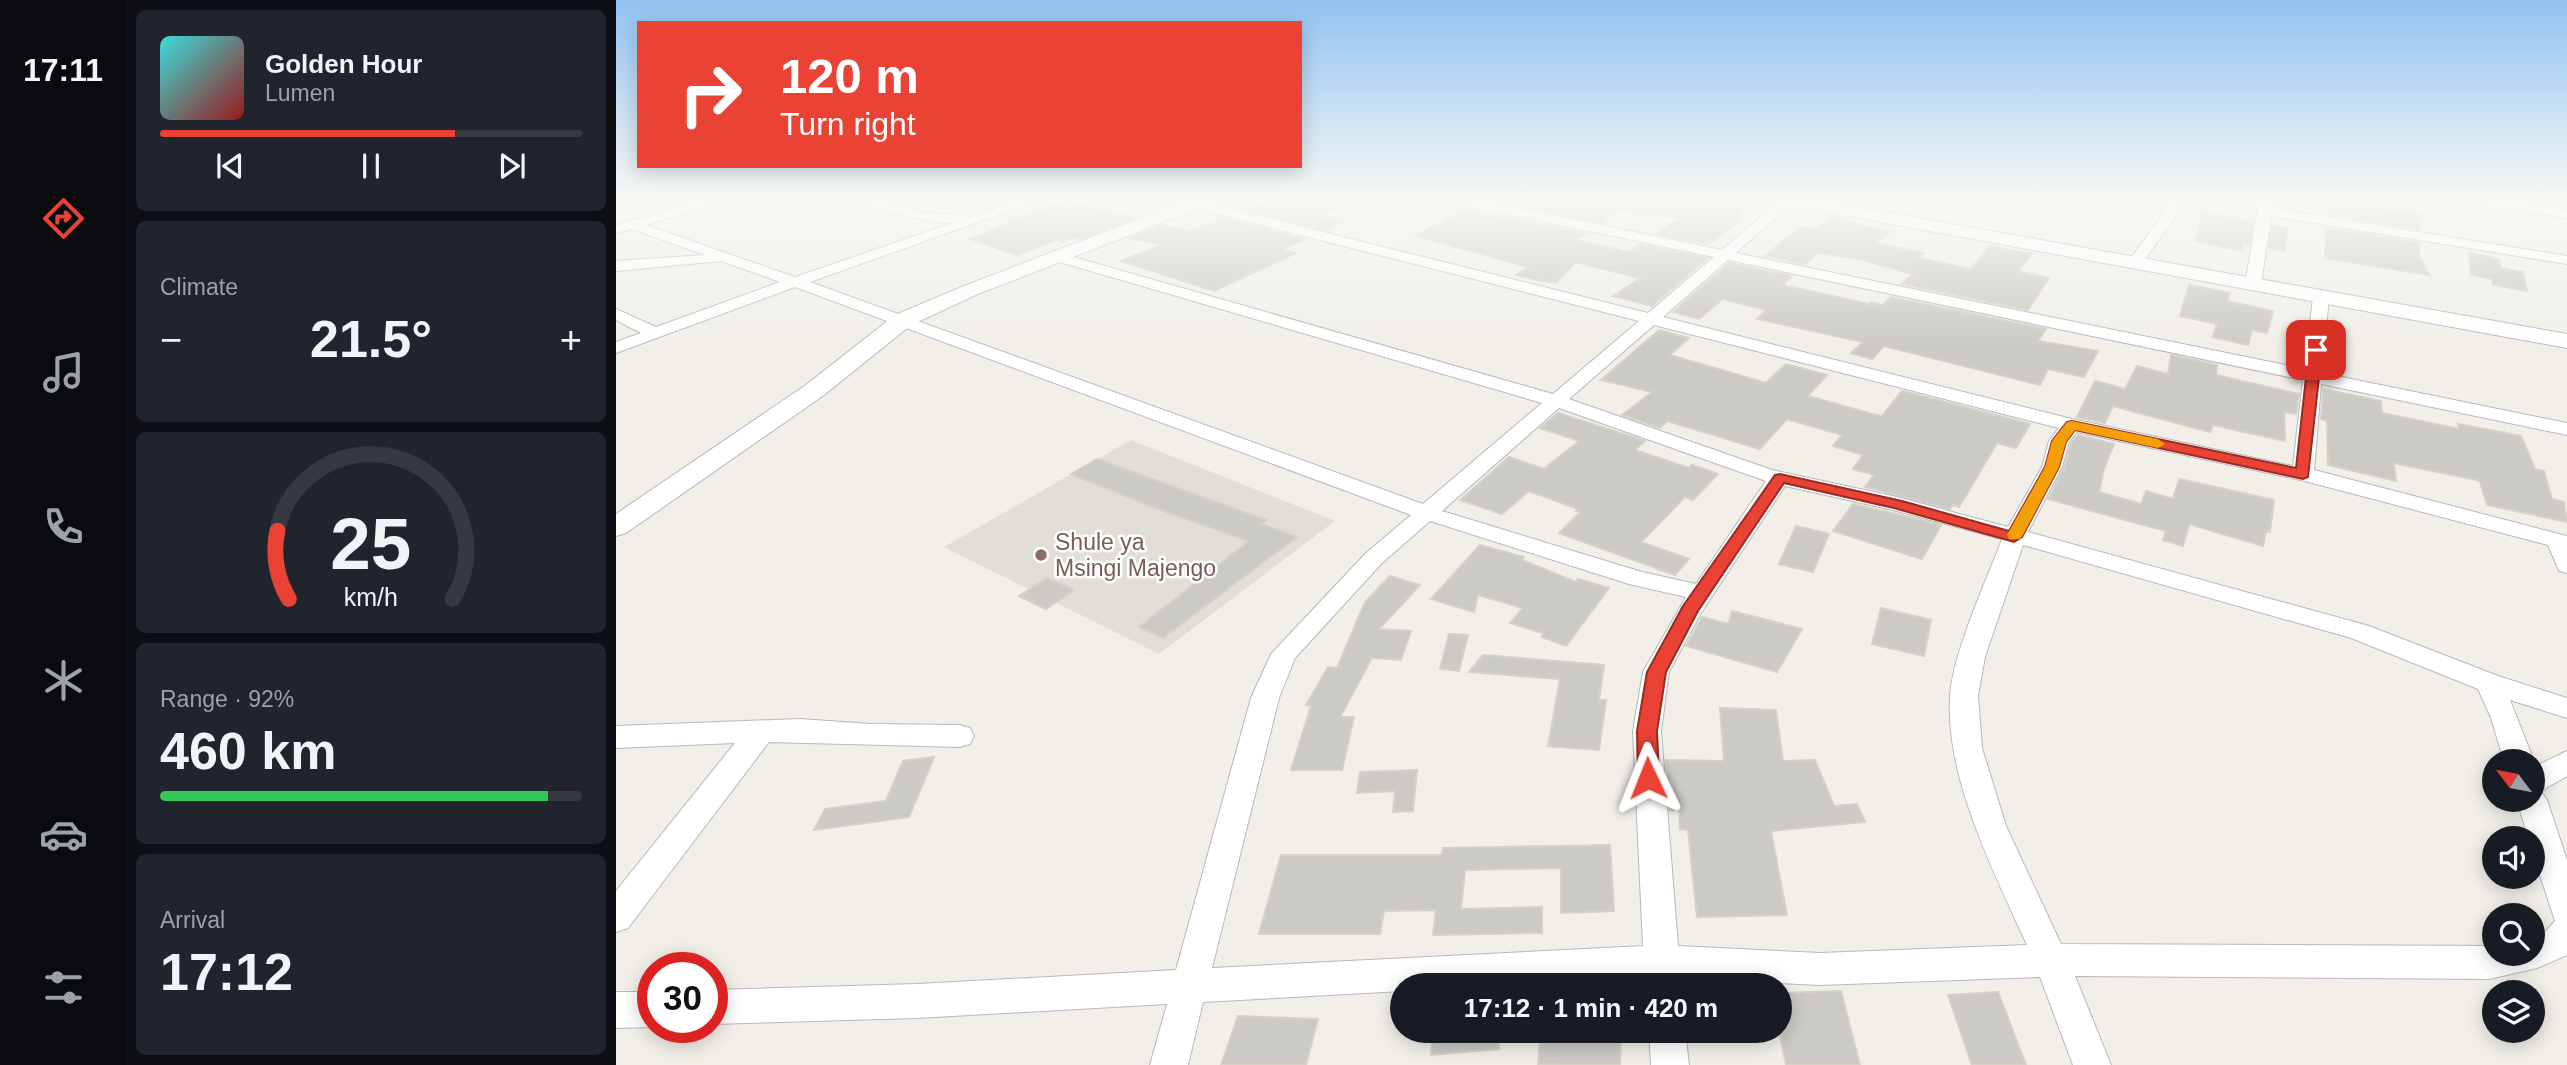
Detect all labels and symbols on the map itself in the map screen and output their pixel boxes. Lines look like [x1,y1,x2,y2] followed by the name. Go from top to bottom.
[2286,320,2346,380] pin
[1055,529,1216,581] place label: Shule ya Msingi Majengo
[1033,547,1049,563] marker: Shule ya Msingi Majengo
[1611,741,1685,815] position arrow
[2482,749,2544,812] north arrow
[637,952,728,1043] speed limit sign: 30

